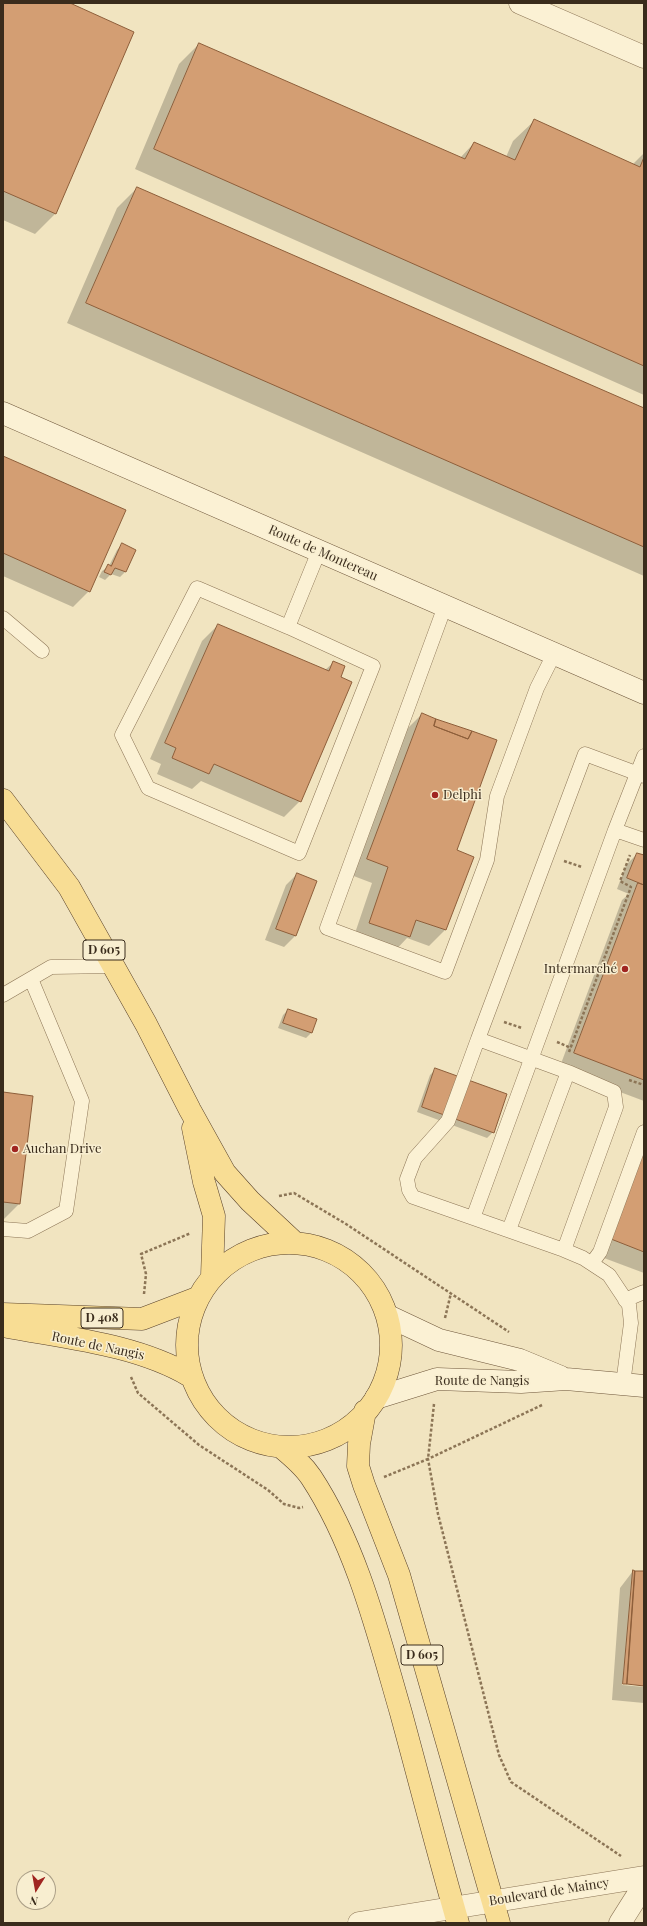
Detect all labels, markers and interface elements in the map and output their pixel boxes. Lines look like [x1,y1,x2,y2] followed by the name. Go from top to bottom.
[266,522,380,584] street label: Route de Montereau
[443,787,482,803] place label: Delphi
[430,790,440,800] marker: Delphi
[83,940,125,960] road number: D 605
[544,961,617,977] place label: Intermarché
[620,964,630,974] marker: Intermarché
[23,1141,102,1157] place label: Auchan Drive
[10,1144,20,1154] marker: Auchan Drive
[81,1308,123,1328] road number: D 408
[50,1329,146,1363] street label: Route de Nangis
[435,1373,529,1389] street label: Route de Nangis
[401,1645,443,1665] road number: D 605
[16,1870,56,1910] north arrow
[488,1875,610,1909] street label: Boulevard de Maincy
[28,1893,39,1909] text: N

